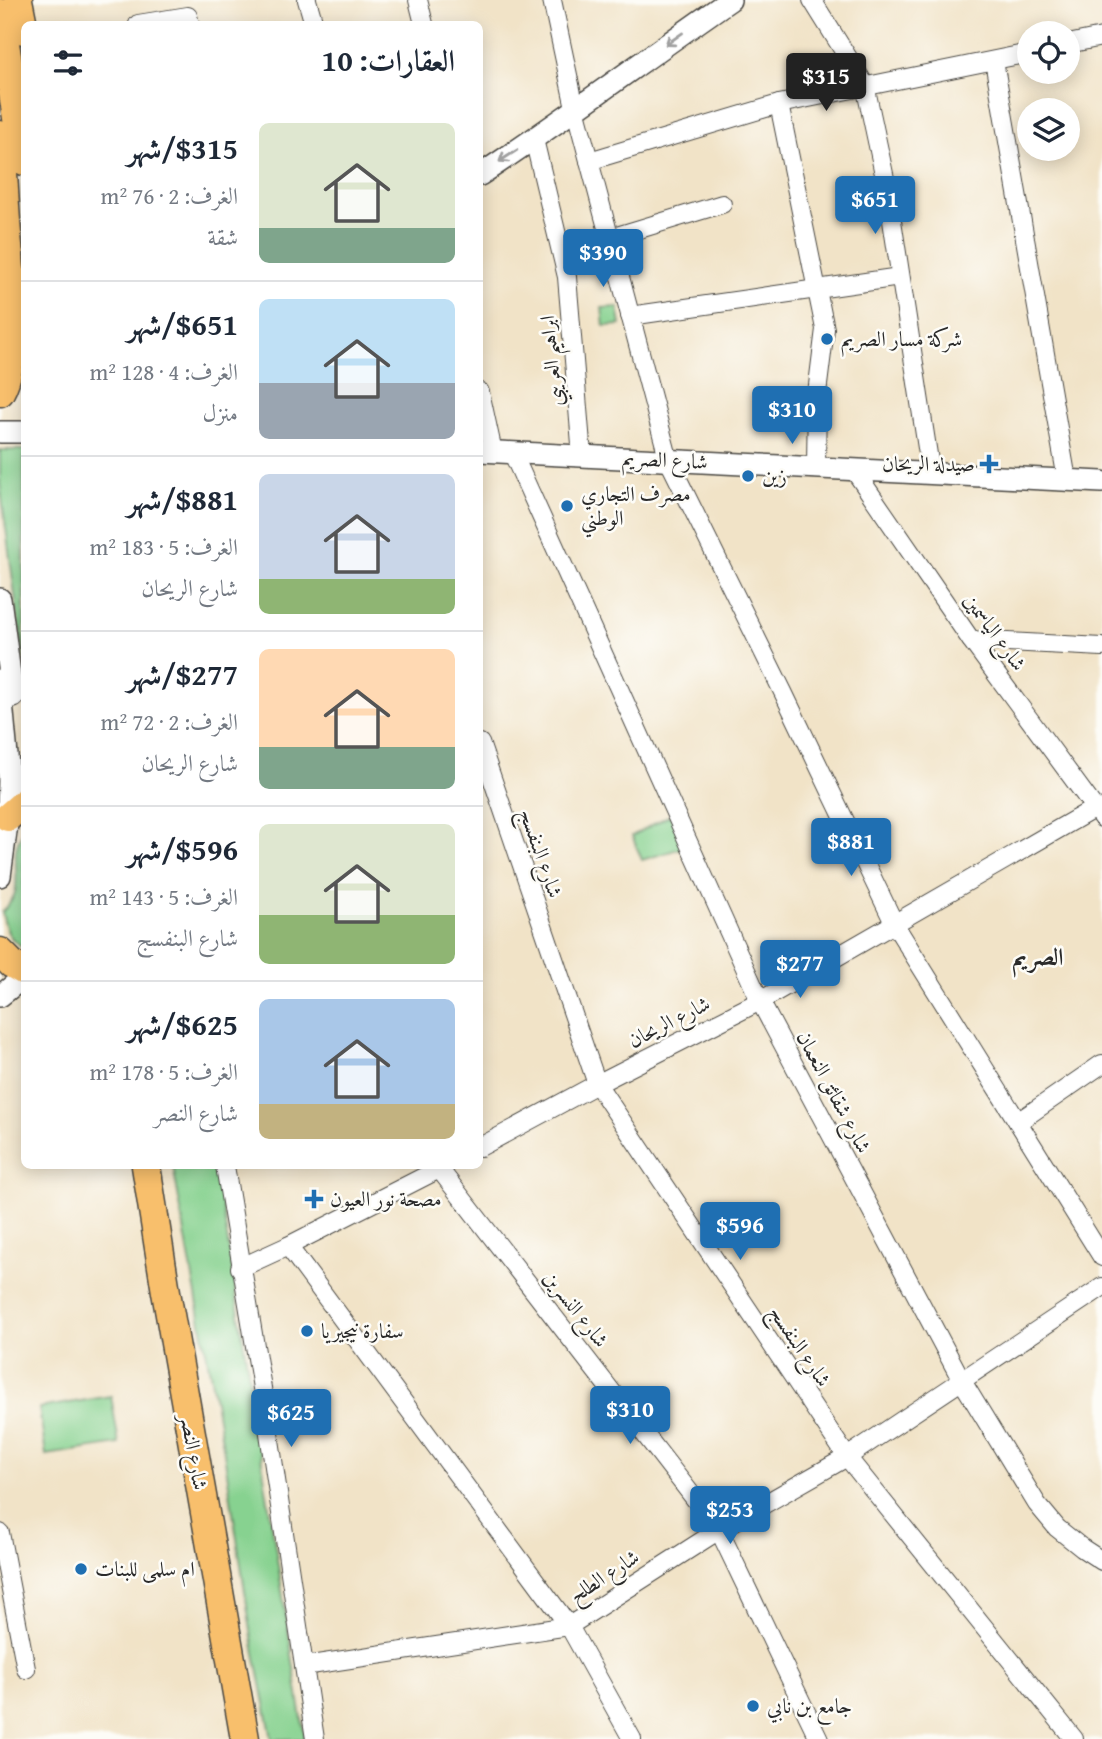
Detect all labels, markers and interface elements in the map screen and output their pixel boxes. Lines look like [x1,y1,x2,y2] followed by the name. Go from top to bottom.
[1017,21,1080,161] map controls
[1017,21,1080,84] button: locate
[665,32,684,46] one-way arrow
[322,38,455,82] text: العقارات: 10
[49,44,87,82] icon: filters
[785,54,867,113] pin: $315
[802,59,850,92] text: $315
[1017,98,1080,161] button: layers
[127,126,238,170] text: $315/شهر
[499,149,518,164] one-way arrow
[315,151,399,235] icon: home
[834,176,916,236] pin: $651
[101,179,238,212] text: الغرف: 2 · 76 m²
[851,182,899,215] text: $651
[208,220,238,253] text: شقة
[562,230,644,289] pin: $390
[579,235,627,268] text: $390
[127,302,238,346] text: $651/شهر
[531,314,576,408] street label: ابراهيم العريبي
[841,323,962,357] place label: شركة مسار الصريم
[315,327,399,411] icon: home
[819,331,835,347] marker: شركة مسار الصريم
[90,355,238,388] text: الغرف: 4 · 128 m²
[751,386,833,446] pin: $310
[768,392,816,425] text: $310
[203,396,238,429] text: منزل
[621,442,709,480] street label: شارع الصريم
[882,448,975,479] place label: صيدلة الريحان
[981,456,997,472] marker: صيدلة الريحان
[762,460,787,491] place label: زين
[740,468,756,484] marker: زين
[127,477,238,521] text: $881/شهر
[581,478,691,538] place label: مصرف التجاري الوطني
[559,498,575,514] marker: مصرف التجاري الوطني
[315,502,399,586] icon: home
[90,530,238,563] text: الغرف: 5 · 183 m²
[141,571,238,604] text: شارع الريحان
[954,586,1034,679] street label: شارع الياسمين
[127,652,238,696] text: $277/شهر
[315,677,399,761] icon: home
[101,705,238,738] text: الغرف: 2 · 72 m²
[141,746,238,779] text: شارع الريحان
[508,804,571,903] street label: شارع البنفسج
[810,818,892,878] pin: $881
[827,824,875,857] text: $881
[127,827,238,871] text: $596/شهر
[315,852,399,936] icon: home
[90,880,238,913] text: الغرف: 5 · 143 m²
[136,921,238,954] text: شارع البنفسج
[1012,939,1064,978] district label: الصريم
[759,940,841,1000] pin: $277
[776,946,824,979] text: $277
[622,988,717,1058] street label: شارع الريحان
[127,1002,238,1046] text: $625/شهر
[786,1025,880,1160] street label: شارع شقائق النعمان
[315,1027,399,1111] icon: home
[90,1055,238,1088] text: الغرف: 5 · 178 m²
[154,1096,238,1129] text: شارع النصر
[330,1183,442,1214] place label: مصحة نور العيون
[304,1189,324,1209] marker: مصحة نور العيون
[699,1202,781,1262] pin: $596
[716,1208,764,1241] text: $596
[534,1263,617,1356] street label: شارع النسرين
[758,1299,839,1395] street label: شارع البنفسج
[321,1315,404,1346] place label: سفارة نيجيريا
[299,1323,315,1339] marker: سفارة نيجيريا
[589,1386,671,1446] pin: $310
[250,1390,332,1449] pin: $625
[606,1392,654,1425] text: $310
[267,1395,315,1428] text: $625
[169,1409,216,1493] street label: شارع النصر
[689,1486,771,1546] pin: $253
[706,1492,754,1525] text: $253
[562,1541,647,1613] street label: شارع الطلح
[95,1553,195,1587] place label: ام سلمى للبنات
[73,1561,89,1577] marker: ام سلمى للبنات
[767,1690,852,1725] place label: جامع بن نابي
[745,1698,761,1714] marker: جامع بن نابي

